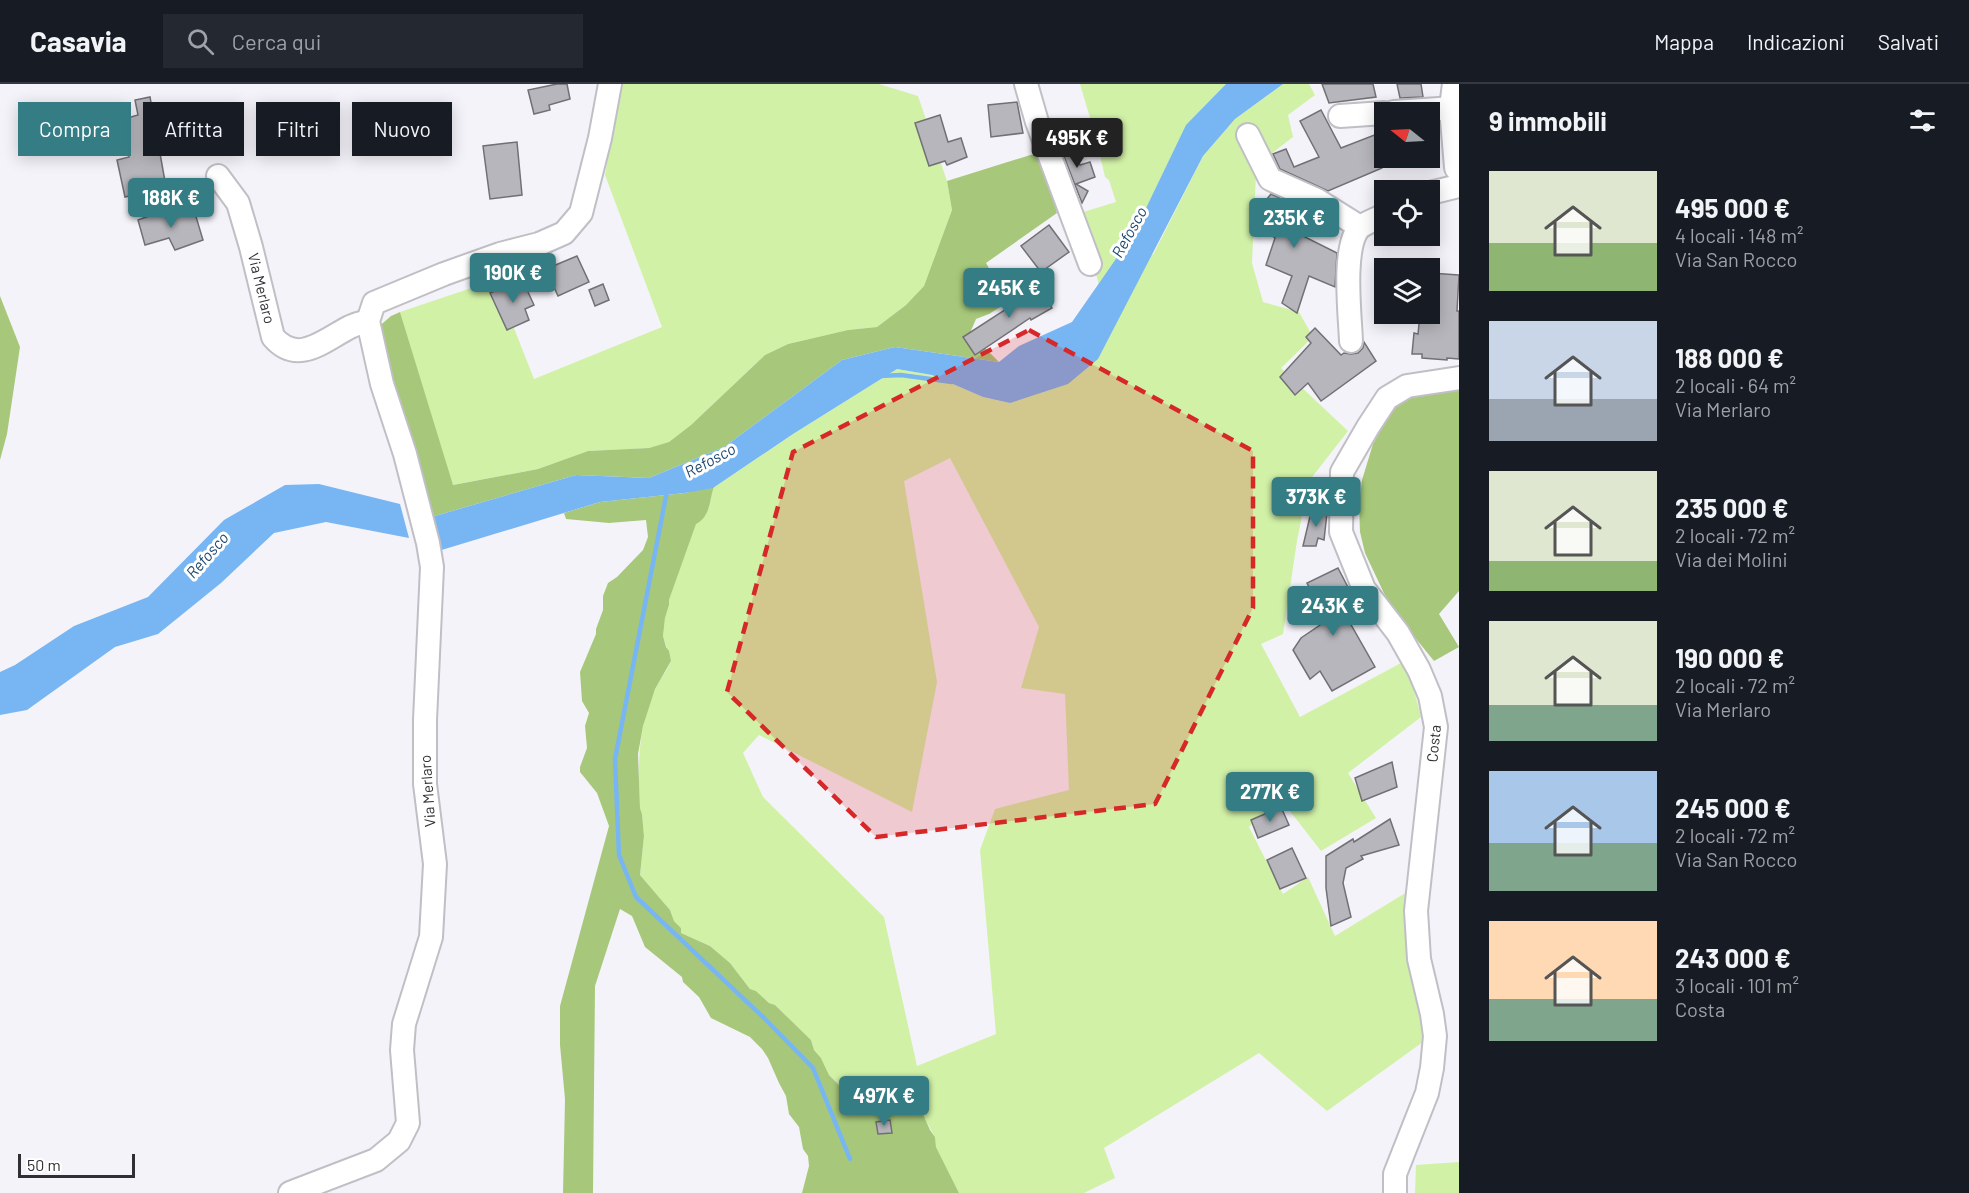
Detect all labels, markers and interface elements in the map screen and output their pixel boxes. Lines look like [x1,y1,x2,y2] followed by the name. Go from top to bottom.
[163,14,583,68] search box
[30,24,127,58] text: Casavia
[184,25,217,58] icon: search
[232,28,321,54] text: Cerca qui
[1654,29,1714,54] text: Mappa
[1747,29,1845,54] text: Indicazioni
[1878,29,1939,54] text: Salvati
[18,102,131,156] chip: Compra
[143,102,244,156] chip: Affitta
[256,102,340,156] chip: Filtri
[352,102,452,156] chip: Nuovo
[1374,102,1440,168] north arrow
[1374,102,1440,324] map controls
[1906,104,1939,137] icon: filters
[1489,105,1607,136] text: 9 immobili
[1028,118,1126,169] pin: 495K €
[1046,125,1108,149] text: 495K €
[122,178,220,229] pin: 188K €
[1374,180,1440,246] button: locate
[142,185,200,209] text: 188K €
[1675,192,1790,223] text: 495 000 €
[1537,195,1609,267] icon: home
[1245,198,1343,249] pin: 235K €
[1107,203,1150,260] water label: Refosco
[1263,205,1325,229] text: 235K €
[1675,223,1804,247] text: 4 locali · 148 m²
[1675,247,1797,271] text: Via San Rocco
[245,251,279,325] street label: Via Merlaro
[464,253,562,304] pin: 190K €
[1374,258,1440,324] button: layers
[484,260,542,284] text: 190K €
[960,268,1058,319] pin: 245K €
[977,275,1041,299] text: 245K €
[1675,342,1784,373] text: 188 000 €
[1537,345,1609,417] icon: home
[1675,373,1796,397] text: 2 locali · 64 m²
[1675,397,1771,421] text: Via Merlaro
[681,438,738,481] water label: Refosco
[1267,477,1365,528] pin: 373K €
[1286,484,1346,508] text: 373K €
[1675,492,1789,523] text: 235 000 €
[1537,495,1609,567] icon: home
[1675,523,1795,547] text: 2 locali · 72 m²
[181,528,232,582] water label: Refosco
[1675,547,1788,571] text: Via dei Molini
[1284,586,1382,637] pin: 243K €
[1301,593,1365,617] text: 243K €
[1675,642,1784,673] text: 190 000 €
[1537,645,1609,717] icon: home
[1675,673,1795,697] text: 2 locali · 72 m²
[1675,697,1771,721] text: Via Merlaro
[1422,724,1444,763] street label: Costa
[416,754,438,828] street label: Via Merlaro
[1221,772,1319,823] pin: 277K €
[1240,779,1300,803] text: 277K €
[1675,792,1791,823] text: 245 000 €
[1537,795,1609,867] icon: home
[1675,823,1795,847] text: 2 locali · 72 m²
[1675,847,1797,871] text: Via San Rocco
[1675,942,1791,973] text: 243 000 €
[1537,945,1609,1017] icon: home
[1675,973,1799,997] text: 3 locali · 101 m²
[1675,997,1725,1021] text: Costa
[835,1076,933,1127] pin: 497K €
[853,1083,915,1107] text: 497K €
[18,1151,135,1178] scale bar
[27,1155,61,1174] text: 50 m

